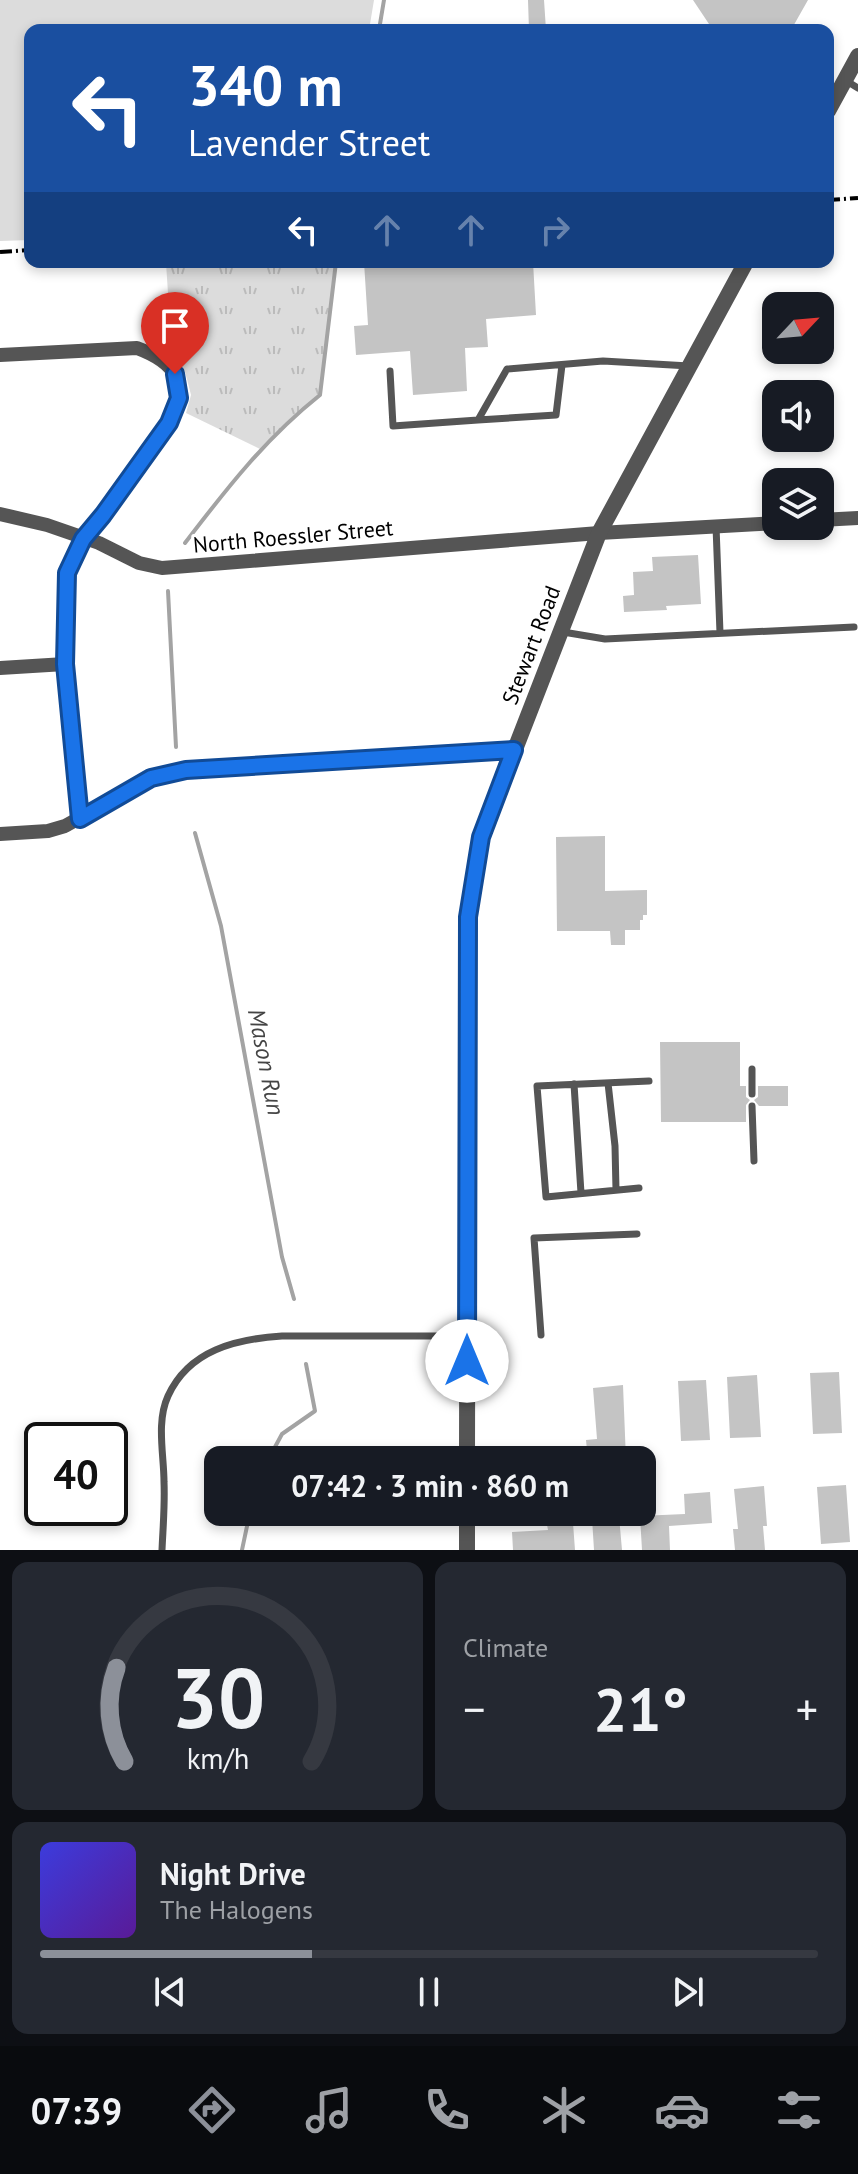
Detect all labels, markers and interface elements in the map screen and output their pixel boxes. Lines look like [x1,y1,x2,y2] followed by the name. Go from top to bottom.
[188,49,343,121] text: 340 m
[56,56,160,160] icon: left
[188,119,430,166] text: Lavender Street
[281,208,325,252] icon: left
[365,208,409,252] icon: ahead
[449,208,493,252] icon: ahead
[533,208,577,252] icon: right
[141,292,209,374] pin
[762,292,834,364] north arrow
[762,292,834,540] map controls
[153,304,197,348] icon: arrive
[762,380,834,452] button: sound
[762,468,834,540] button: layers
[192,513,395,559] street label: North Roessler Street
[496,582,566,708] street label: Stewart Road
[241,1006,292,1118] water label: Mason Run
[425,1319,509,1403] position arrow
[24,1422,128,1526] speed limit sign: 40
[291,1466,569,1505] text: 07:42 · 3 min · 860 m
[463,1631,548,1664] text: Climate
[170,1643,265,1751] text: 30
[593,1670,688,1748] text: 21°
[463,1680,485,1737] text: −
[796,1680,818,1737] text: +
[186,1740,249,1777] text: km/h
[160,1854,306,1893] text: Night Drive
[160,1893,313,1926] text: The Halogens
[148,1970,192,2014] icon: previous
[407,1970,451,2014] icon: pause
[666,1970,710,2014] icon: next
[184,2082,240,2138] icon: directions
[301,2082,357,2138] icon: music
[419,2082,475,2138] icon: phone
[536,2082,592,2138] icon: climate
[654,2082,710,2138] icon: car
[771,2082,827,2138] icon: filters
[31,2087,122,2134] text: 07:39

